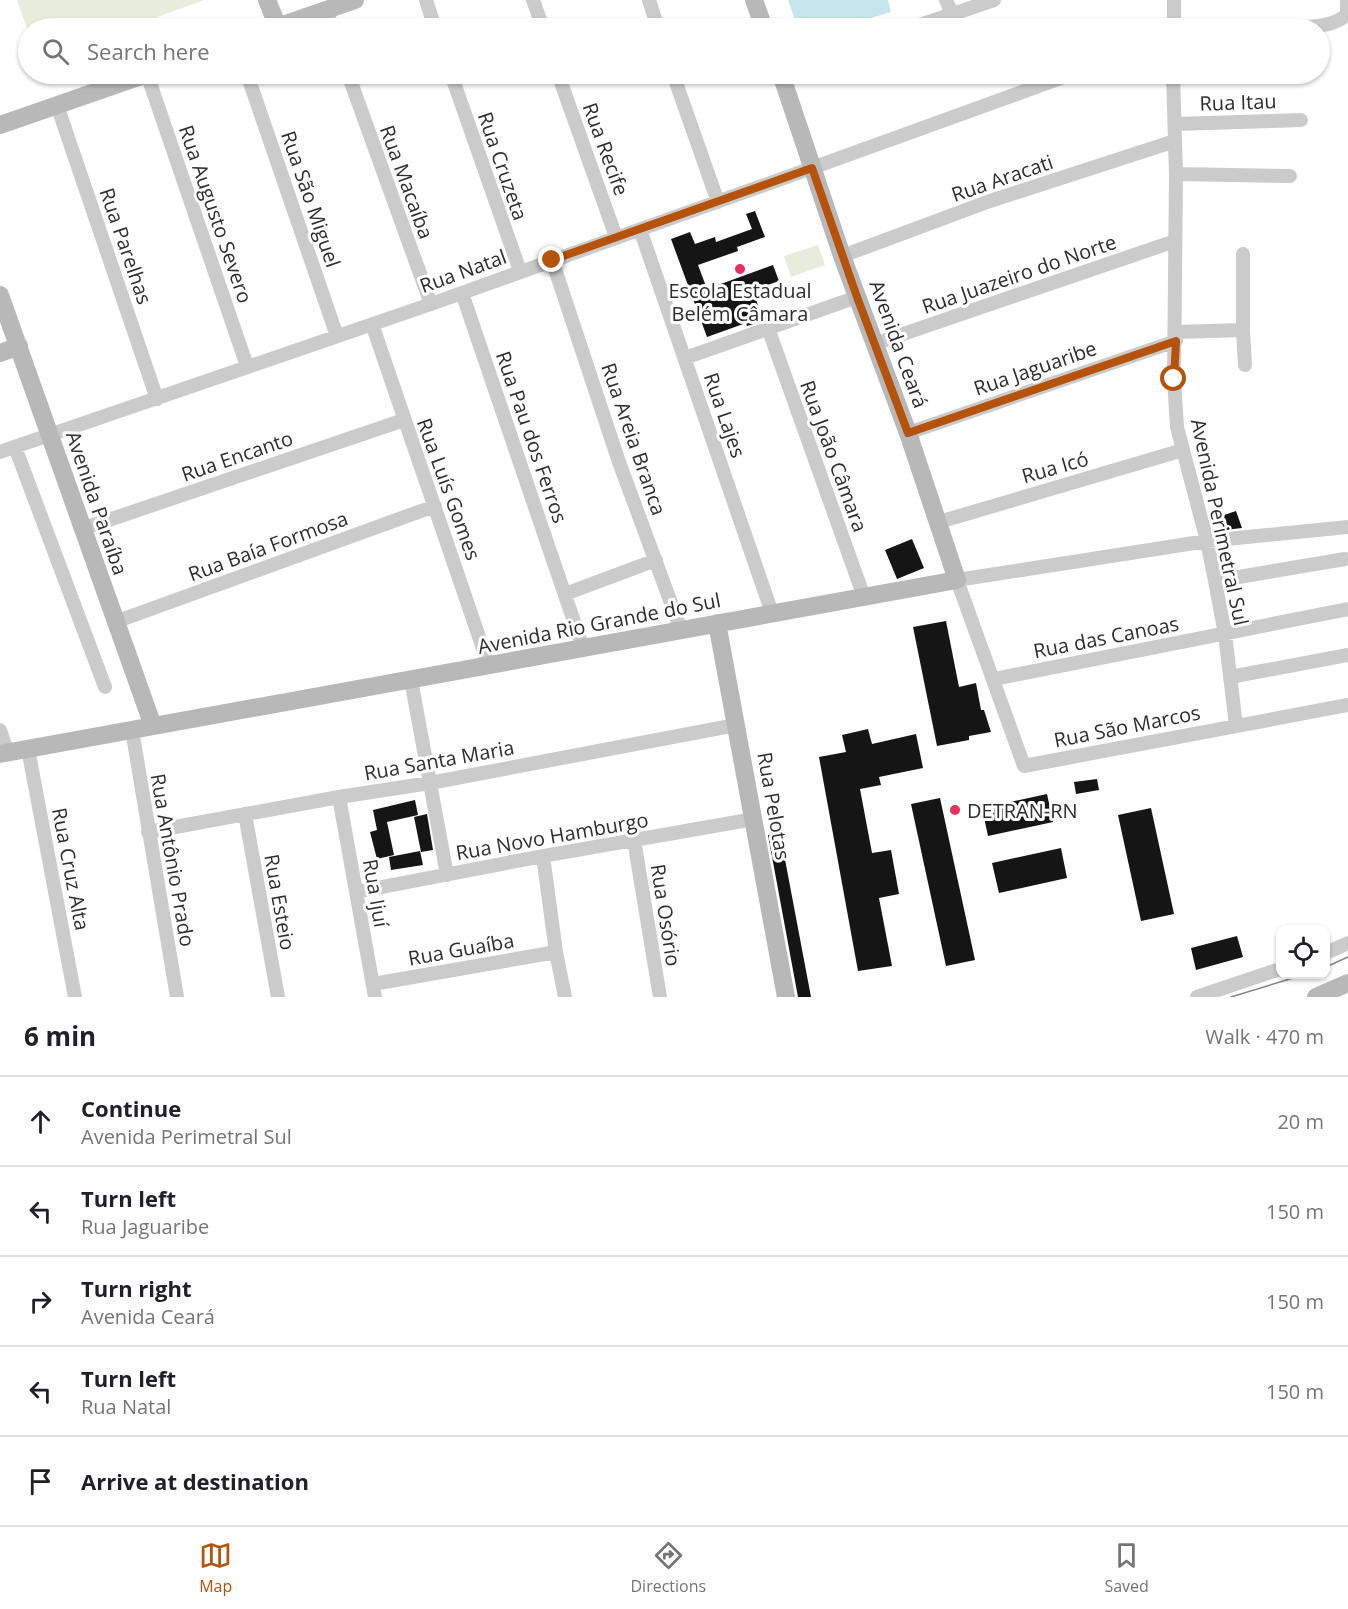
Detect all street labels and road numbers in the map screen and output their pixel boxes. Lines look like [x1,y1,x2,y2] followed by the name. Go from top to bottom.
[1199,87,1277,117] street label: Rua Itau
[577,99,635,199] street label: Rua Recife
[472,108,534,224] street label: Rua Cruzeta
[173,121,259,307] street label: Rua Augusto Severo
[374,121,440,243] street label: Rua Macaíba
[275,127,347,271] street label: Rua São Miguel
[948,148,1056,208] street label: Rua Aracati
[93,184,159,308] street label: Rua Parelhas
[918,228,1120,320] street label: Rua Juazeiro do Norte
[416,243,510,299] street label: Rua Natal
[863,276,935,412] street label: Avenida Ceará
[970,334,1100,402] street label: Rua Jaguaribe
[490,348,574,526] street label: Rua Pau dos Ferros
[595,359,673,519] street label: Rua Areia Branca
[698,369,752,461] street label: Rua Lajes
[794,377,874,535] street label: Rua João Câmara
[411,414,487,564] street label: Rua Luís Gomes
[1185,416,1255,628] street label: Avenida Perimetral Sul
[178,424,296,488] street label: Rua Encanto
[60,427,134,579] street label: Avenida Paraíba
[1019,445,1091,489] street label: Rua Icó
[184,505,352,587] street label: Rua Baía Formosa
[475,586,723,660] street label: Avenida Rio Grande do Sul
[1031,610,1181,664] street label: Rua das Canoas
[1051,699,1203,753] street label: Rua São Marcos
[362,733,516,787] street label: Rua Santa Maria
[751,750,797,862] street label: Rua Pelotas
[145,771,201,949] street label: Rua Antônio Prado
[46,805,96,933] street label: Rua Cruz Alta
[454,806,650,866] street label: Rua Novo Hamburgo
[258,852,302,952] street label: Rua Esteio
[357,857,395,930] street label: Rua Ijuí
[645,862,687,968] street label: Rua Osório
[406,926,516,972] street label: Rua Guaíba

